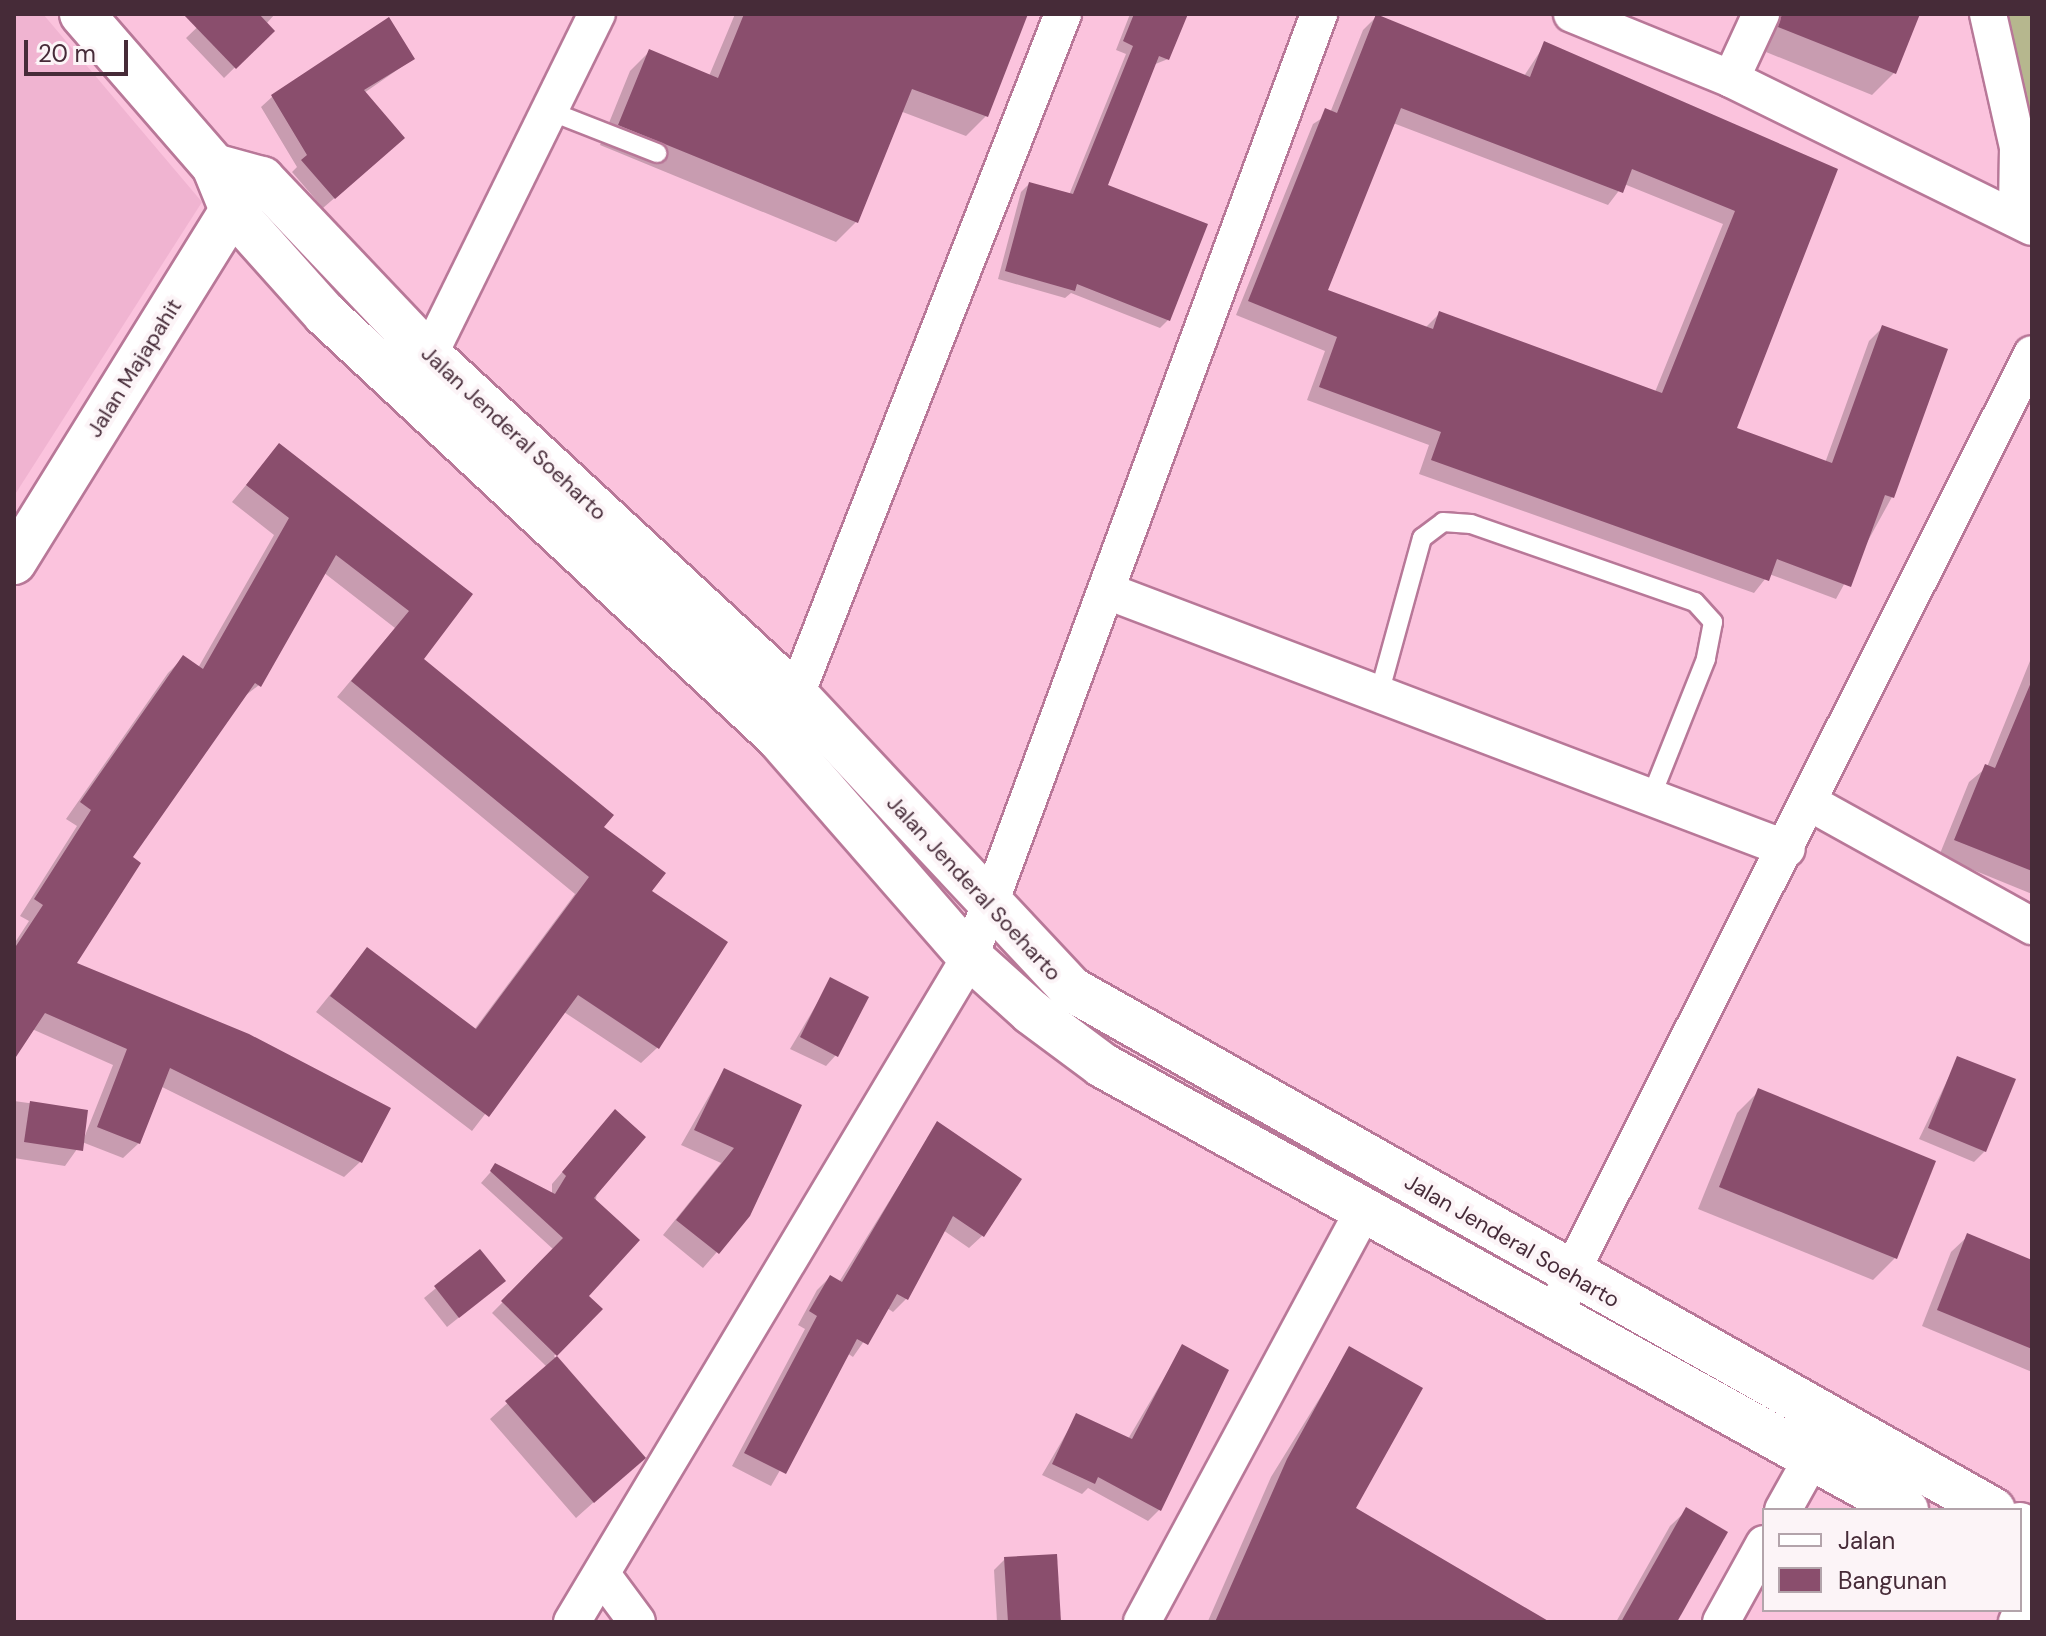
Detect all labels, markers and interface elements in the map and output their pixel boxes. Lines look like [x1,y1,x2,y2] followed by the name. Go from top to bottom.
[28,24,132,74] scale bar
[38,38,96,69] text: 20 m
[81,294,187,442] street label: Jalan Majapahit
[416,340,612,526] street label: Jalan Jenderal Soeharto
[881,790,1067,986] street label: Jalan Jenderal Soeharto
[1400,1169,1624,1313] street label: Jalan Jenderal Soeharto
[1762,1508,2022,1612] legend
[1838,1525,1895,1556] text: Jalan
[1838,1565,1947,1596] text: Bangunan

